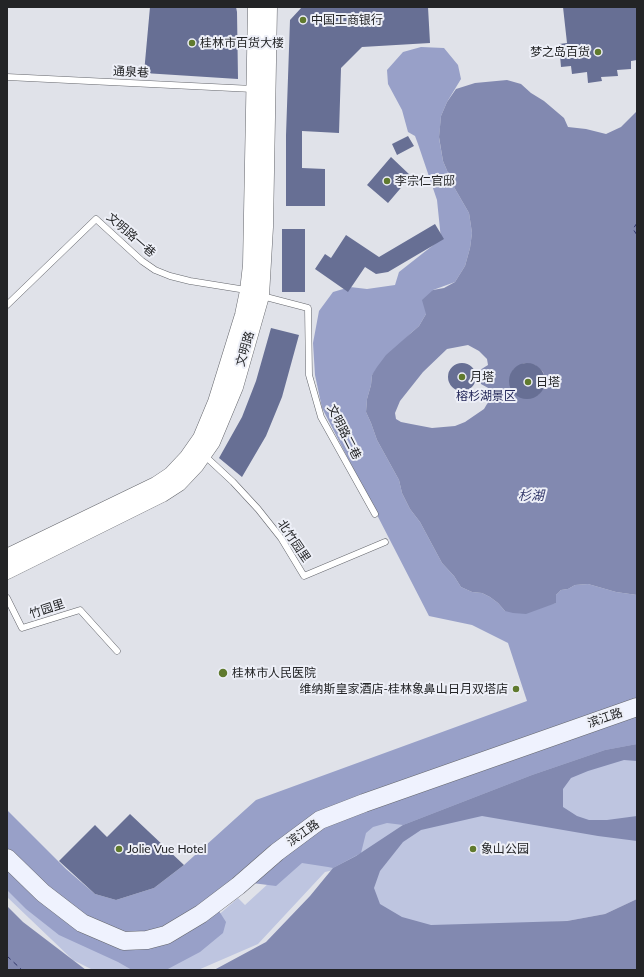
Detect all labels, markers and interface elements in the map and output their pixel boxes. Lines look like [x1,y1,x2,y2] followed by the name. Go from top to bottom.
[311,13,383,27] place label: 中国工商银行
[298,15,308,25] marker: 中国工商银行
[200,36,284,50] place label: 桂林市百货大楼
[187,38,197,48] marker: 桂林市百货大楼
[530,45,590,59] place label: 梦之岛百货
[593,47,603,57] marker: 梦之岛百货
[113,64,149,80] street label: 通泉巷
[395,174,455,188] place label: 李宗仁官邸
[382,176,392,186] marker: 李宗仁官邸
[104,210,158,260] street label: 文明路一巷
[233,330,257,368] street label: 文明路
[470,370,494,384] place label: 月塔
[457,372,467,382] marker: 月塔
[536,375,560,389] place label: 日塔
[523,377,533,387] marker: 日塔
[456,389,516,403] park label: 榕杉湖景区
[324,402,364,462] street label: 文明路二巷
[518,488,544,504] water label: 杉湖
[275,517,313,565] street label: 北竹园里
[28,597,66,621] street label: 竹园里
[232,666,316,680] place label: 桂林市人民医院
[217,667,229,679] marker: 桂林市人民医院
[300,682,508,696] place label: 维纳斯皇家酒店-桂林象鼻山日月双塔店
[511,684,521,694] marker: 维纳斯皇家酒店-桂林象鼻山日月双塔店
[586,705,624,731] street label: 滨江路
[284,817,322,849] street label: 滨江路
[127,842,206,856] place label: Jolie Vue Hotel
[481,842,529,856] place label: 象山公园
[114,844,124,854] marker: Jolie Vue Hotel
[468,844,478,854] marker: 象山公园

